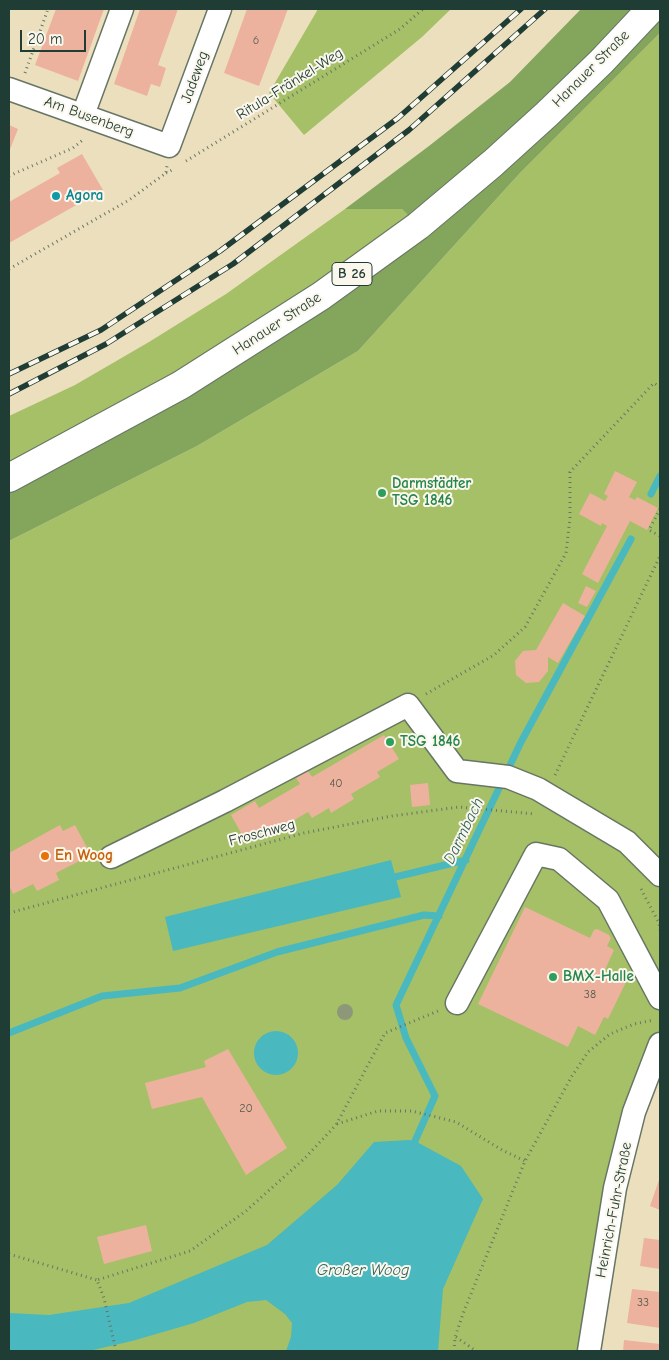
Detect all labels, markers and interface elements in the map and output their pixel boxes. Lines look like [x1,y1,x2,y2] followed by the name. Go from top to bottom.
[22,20,89,52] scale bar
[549,27,633,111] street label: Hanauer Straße
[28,30,62,48] text: 20 m
[253,34,259,48] house number: 6
[233,44,347,124] street label: Ritula-Fränkel-Weg
[177,48,213,106] street label: Jadeweg
[42,92,136,142] street label: Am Busenberg
[66,187,103,205] place label: Agora
[50,190,62,202] marker: Agora
[332,262,372,286] road number: B 26
[229,289,325,359] street label: Hanauer Straße
[392,475,471,510] place label: Darmstädter TSG 1846
[376,487,388,499] marker: Darmstädter TSG 1846
[400,733,460,751] place label: TSG 1846
[384,736,396,748] marker: TSG 1846
[329,777,343,791] house number: 40
[440,795,488,867] water label: Darmbach
[227,816,297,850] street label: Froschweg
[55,847,113,865] place label: En Woog
[39,850,51,862] marker: En Woog
[563,968,634,986] place label: BMX-Halle
[547,971,559,983] marker: BMX-Halle
[584,988,596,1002] house number: 38
[239,1102,253,1116] house number: 20
[592,1141,636,1279] street label: Heinrich-Fuhr-Straße
[317,1260,409,1280] water label: Großer Woog
[637,1296,649,1310] house number: 33

